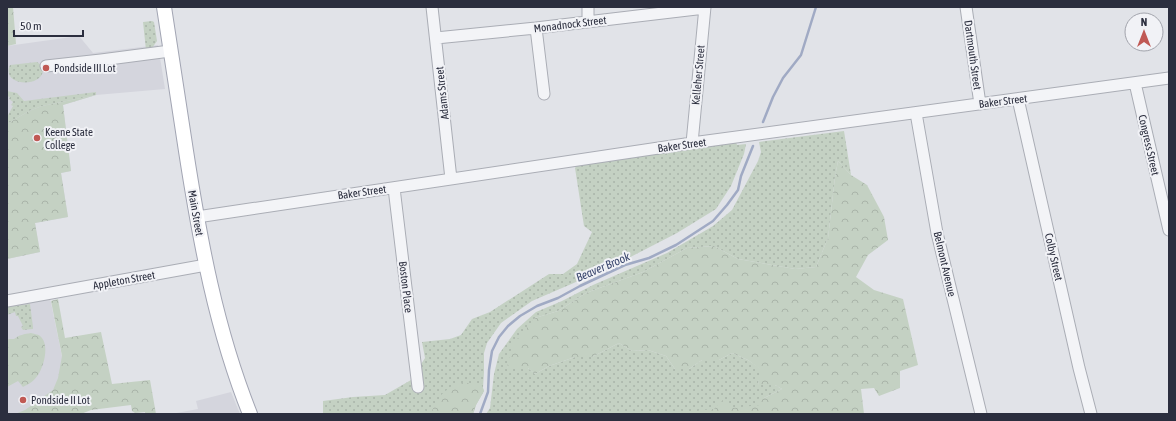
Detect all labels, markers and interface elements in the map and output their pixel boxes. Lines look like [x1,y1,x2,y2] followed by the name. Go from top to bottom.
[14,12,83,38] scale bar
[1124,12,1164,52] north arrow
[533,14,607,34] street label: Monadnock Street
[1141,16,1147,28] text: N
[20,19,42,33] text: 50 m
[962,19,984,91] street label: Dartmouth Street
[689,45,707,105] street label: Kelleher Street
[54,62,116,74] place label: Pondside III Lot
[41,63,51,73] marker: Pondside III Lot
[433,66,451,120] street label: Adams Street
[978,92,1028,110] street label: Baker Street
[1136,114,1162,176] street label: Congress Street
[45,126,93,151] place label: Keene State College
[32,133,42,143] marker: Keene State College
[657,136,707,154] street label: Baker Street
[337,183,387,201] street label: Baker Street
[186,189,206,237] street label: Main Street
[932,230,958,298] street label: Belmont Avenue
[1043,232,1065,282] street label: Colby Street
[574,249,633,285] water label: Beaver Brook
[397,261,415,313] street label: Boston Place
[92,269,156,291] street label: Appleton Street
[31,394,90,406] place label: Pondside II Lot
[18,395,28,405] marker: Pondside II Lot

